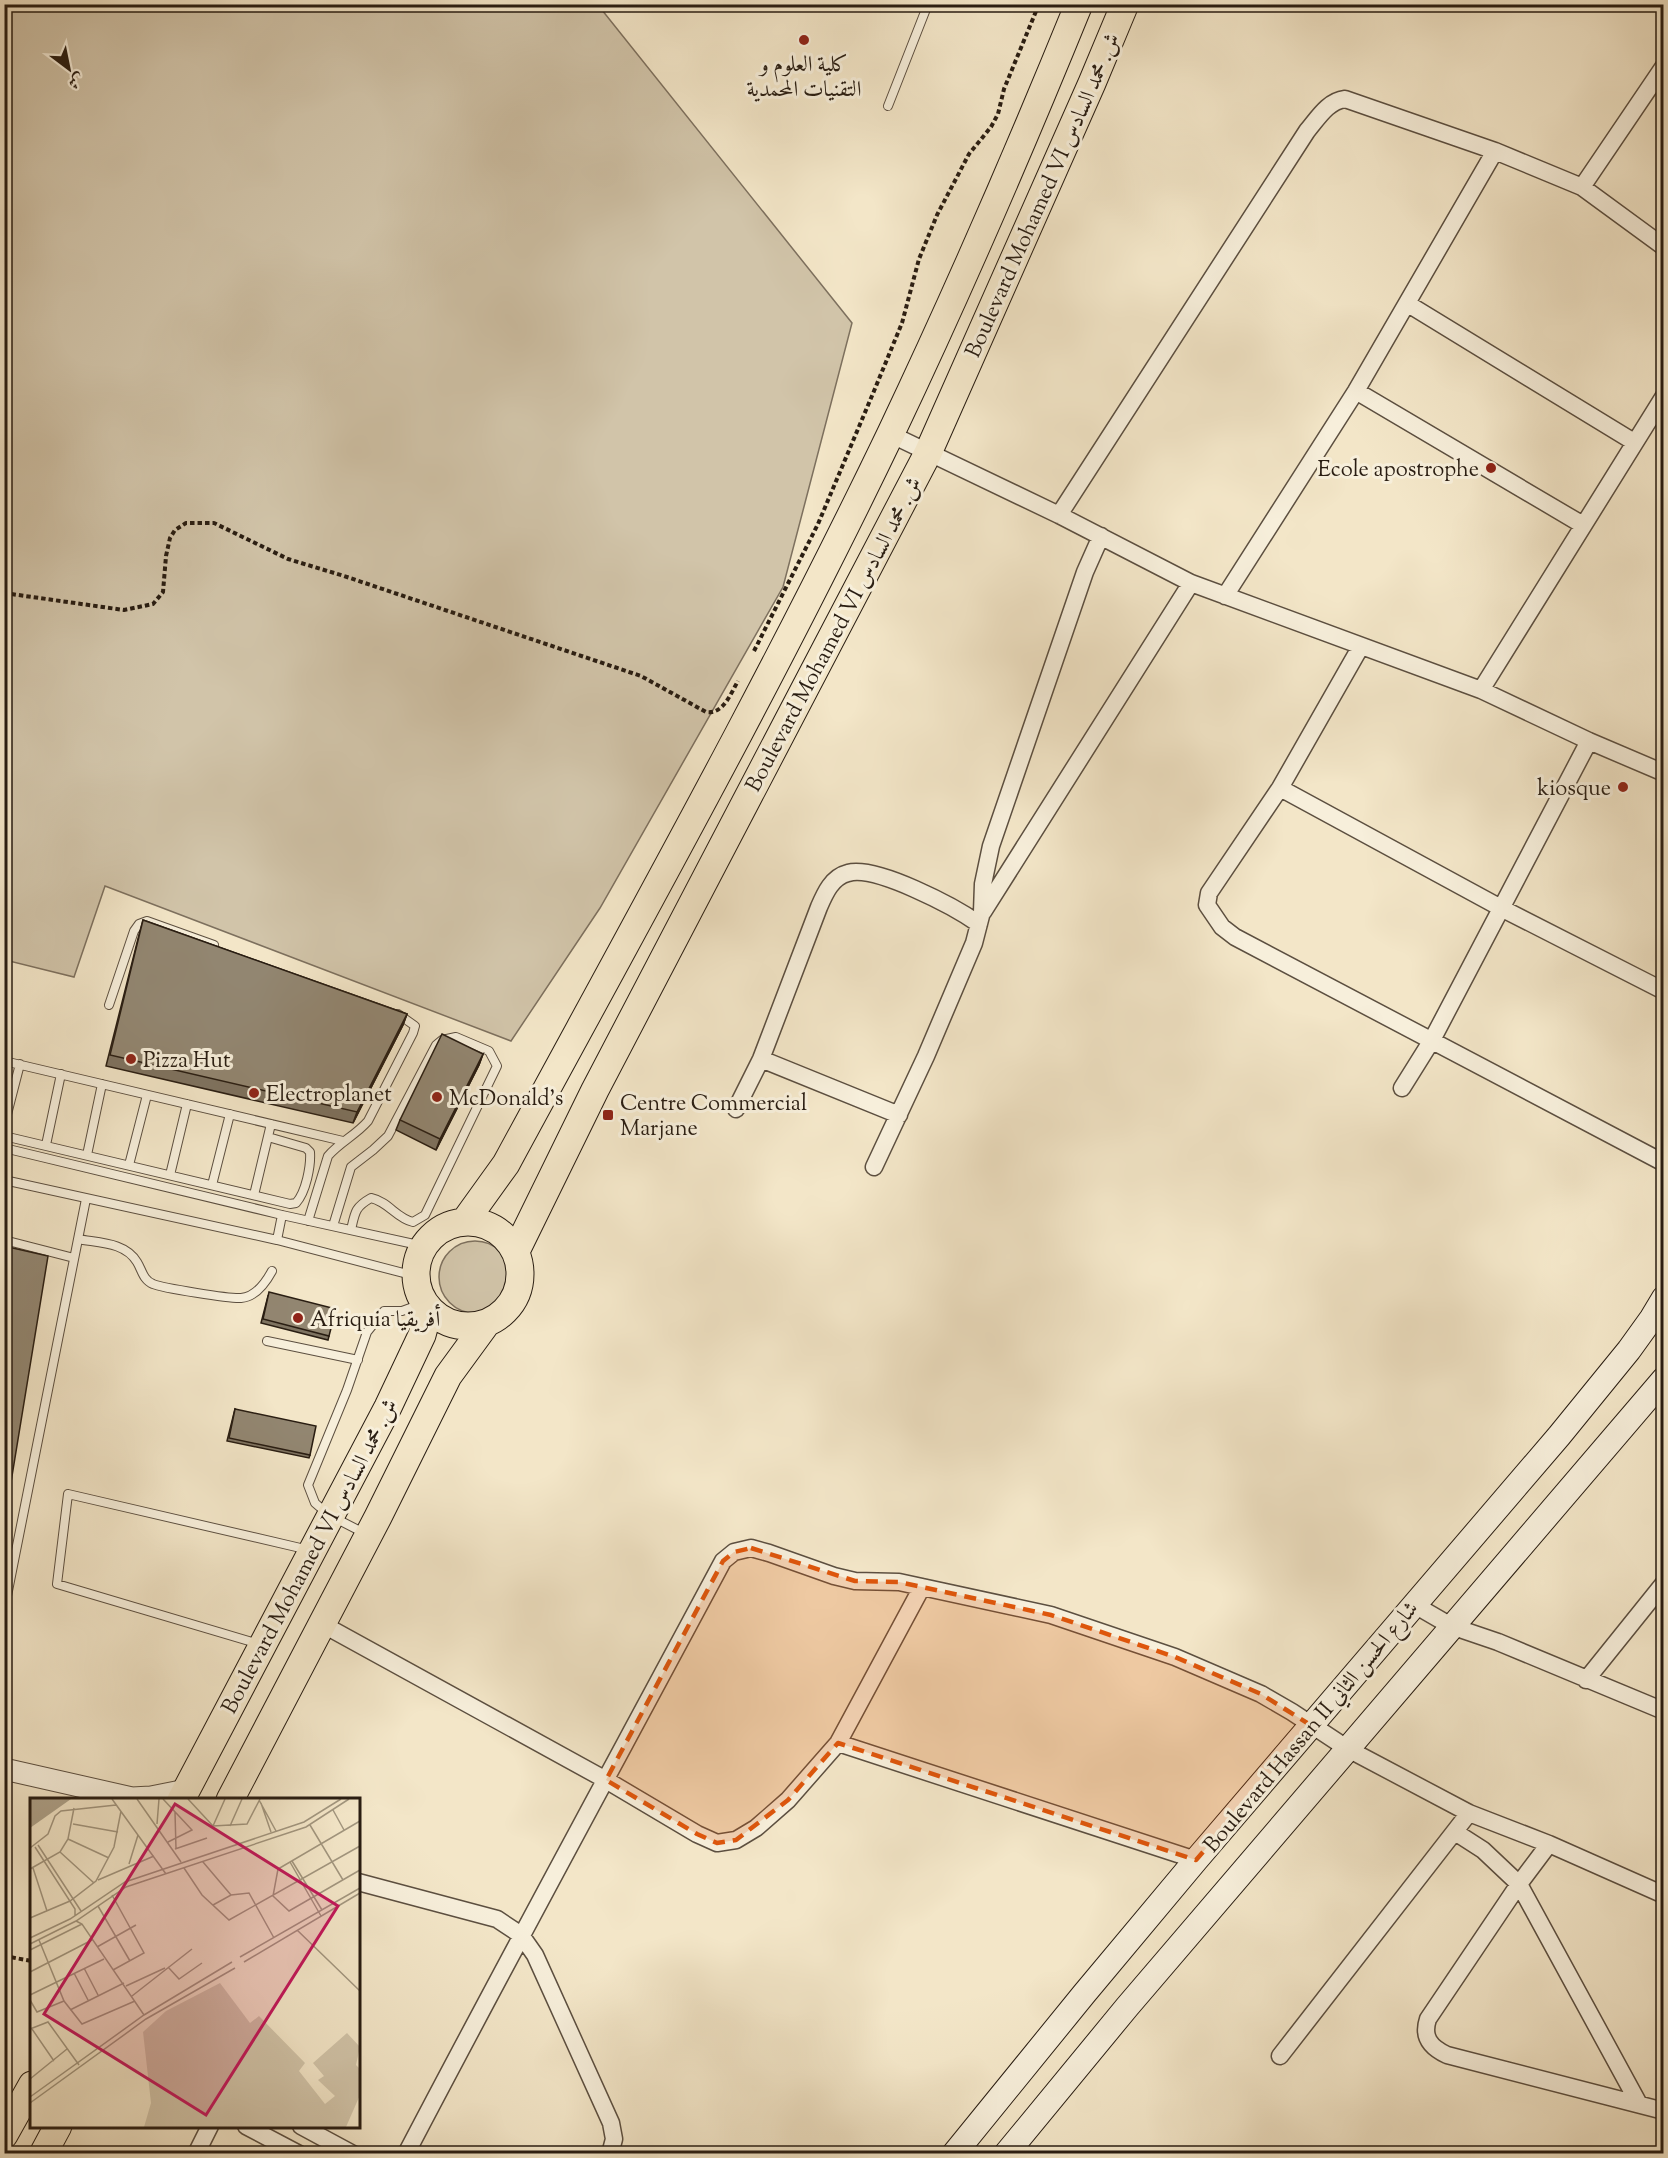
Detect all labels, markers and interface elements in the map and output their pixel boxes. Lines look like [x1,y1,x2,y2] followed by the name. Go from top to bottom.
[959,29,1131,364] street label: Boulevard Mohamed VI ش. محمد السادس
[797,33,811,47] marker: كلية العلوم و التقنيات المحمدية
[39,39,99,99] north arrow
[747,50,861,107] place label: كلية العلوم و التقنيات المحمدية
[63,66,88,94] text: ش
[1318,455,1479,487] place label: Ecole apostrophe
[1484,461,1498,475] marker: Ecole apostrophe
[739,472,932,798] street label: Boulevard Mohamed VI ش. محمد السادس
[1537,774,1611,806] place label: kiosque
[1616,780,1630,794] marker: kiosque
[143,1046,231,1078] place label: Pizza Hut
[124,1052,138,1066] marker: Pizza Hut
[266,1080,392,1112] place label: Electroplanet
[449,1084,563,1116] place label: McDonald's
[247,1086,261,1100] marker: Electroplanet
[620,1089,807,1146] place label: Centre Commercial Marjane
[430,1090,444,1104] marker: McDonald's
[601,1108,615,1122] marker: Centre Commercial Marjane
[310,1303,441,1337] place label: Afriquia أفريقيا
[291,1311,305,1325] marker: Afriquia أفريقيا
[215,1394,408,1720] street label: Boulevard Mohamed VI ش. محمد السادس
[1197,1595,1428,1861] street label: Boulevard Hassan II شارع الحسن الثاني
[30,1798,360,2128] inset map

